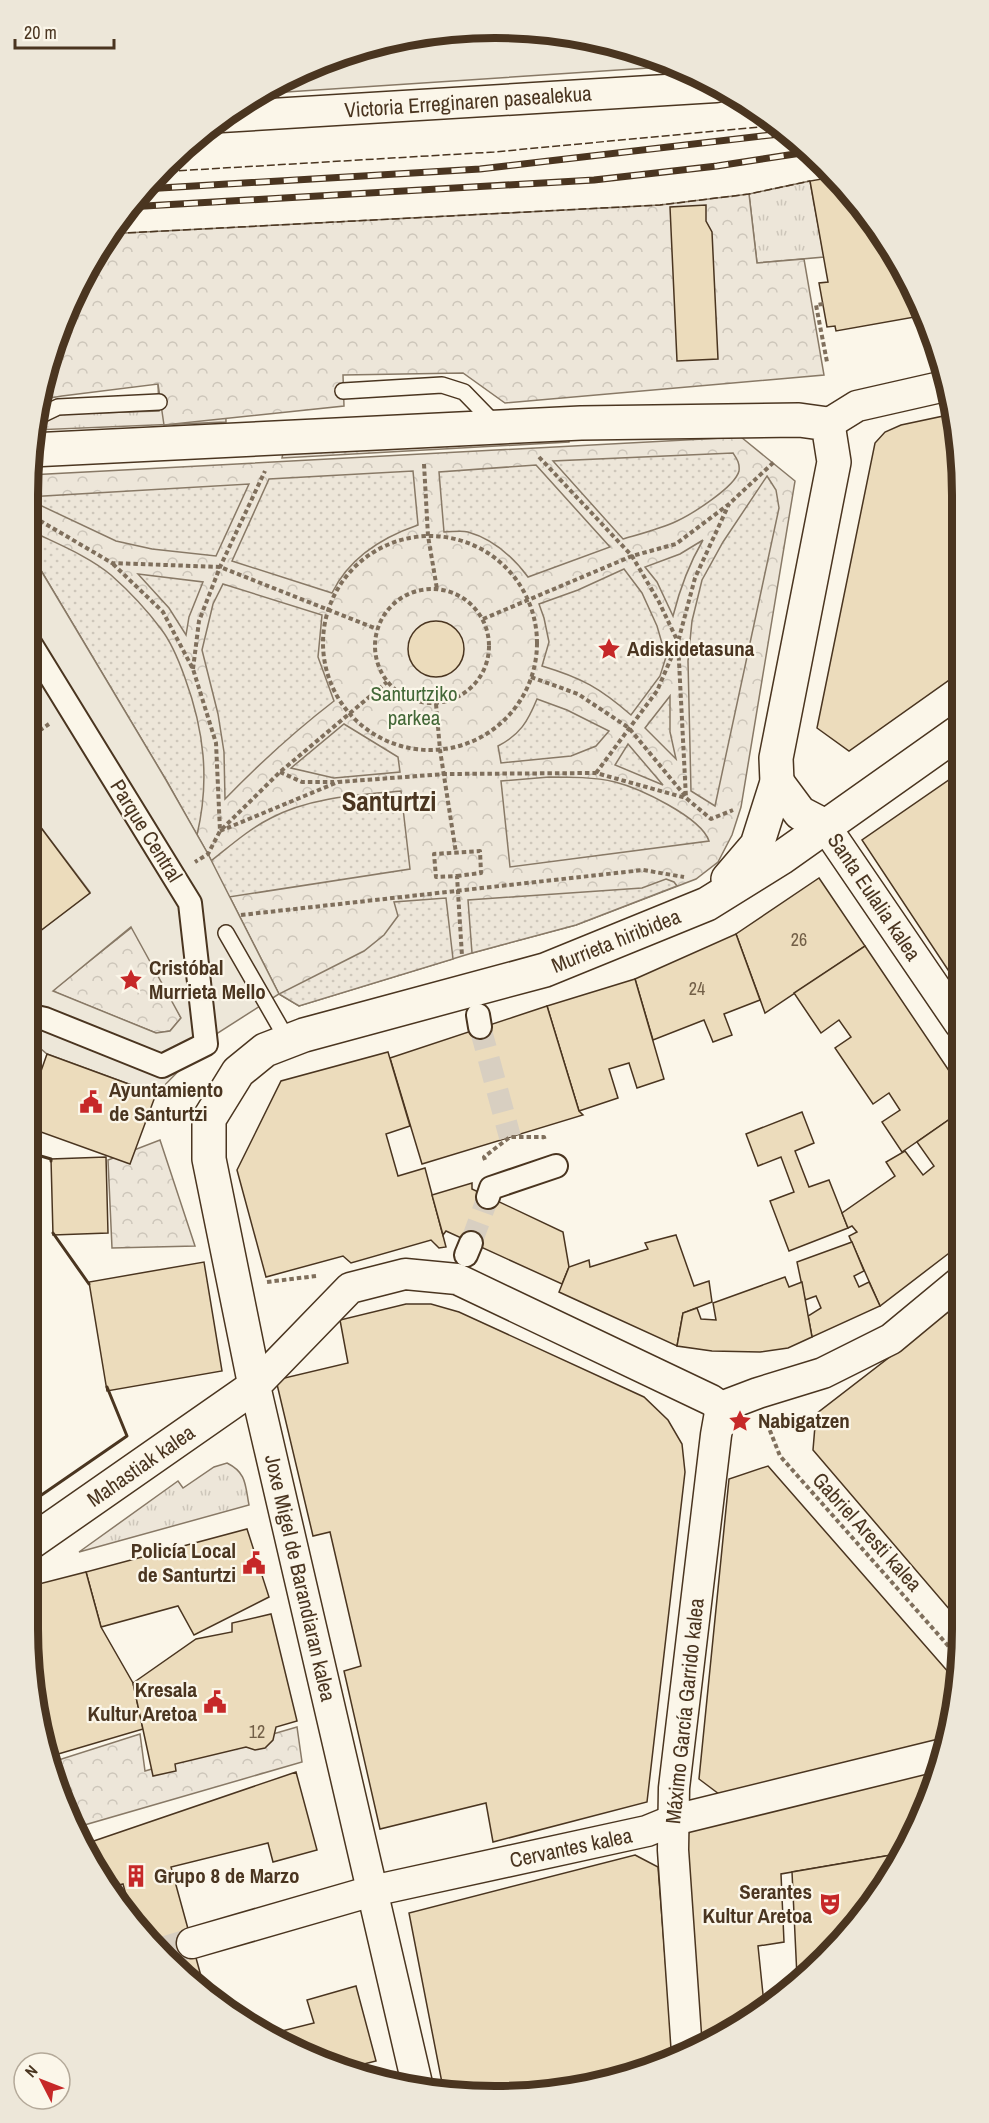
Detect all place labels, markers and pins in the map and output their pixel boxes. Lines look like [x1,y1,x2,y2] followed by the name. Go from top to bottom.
[627,634,755,663] place label: Adiskidetasuna
[596,636,622,662] place icon: Adiskidetasuna
[149,953,266,1006] place label: Cristóbal Murrieta Mello
[118,967,144,993] place icon: Cristóbal Murrieta Mello
[109,1075,223,1128] place label: Ayuntamiento de Santurtzi
[78,1089,104,1115] public building icon: Ayuntamiento de Santurtzi
[758,1406,850,1435] place label: Nabigatzen
[727,1408,753,1434] place icon: Nabigatzen
[131,1536,236,1589] place label: Policía Local de Santurtzi
[241,1550,267,1576] public building icon: Policía Local de Santurtzi
[88,1675,197,1728] place label: Kresala Kultur Aretoa
[202,1689,228,1715] public building icon: Kresala Kultur Aretoa
[154,1861,299,1890] place label: Grupo 8 de Marzo
[123,1863,149,1889] building icon: Grupo 8 de Marzo
[703,1877,812,1930] place label: Serantes Kultur Aretoa
[817,1891,843,1917] theatre icon: Serantes Kultur Aretoa

